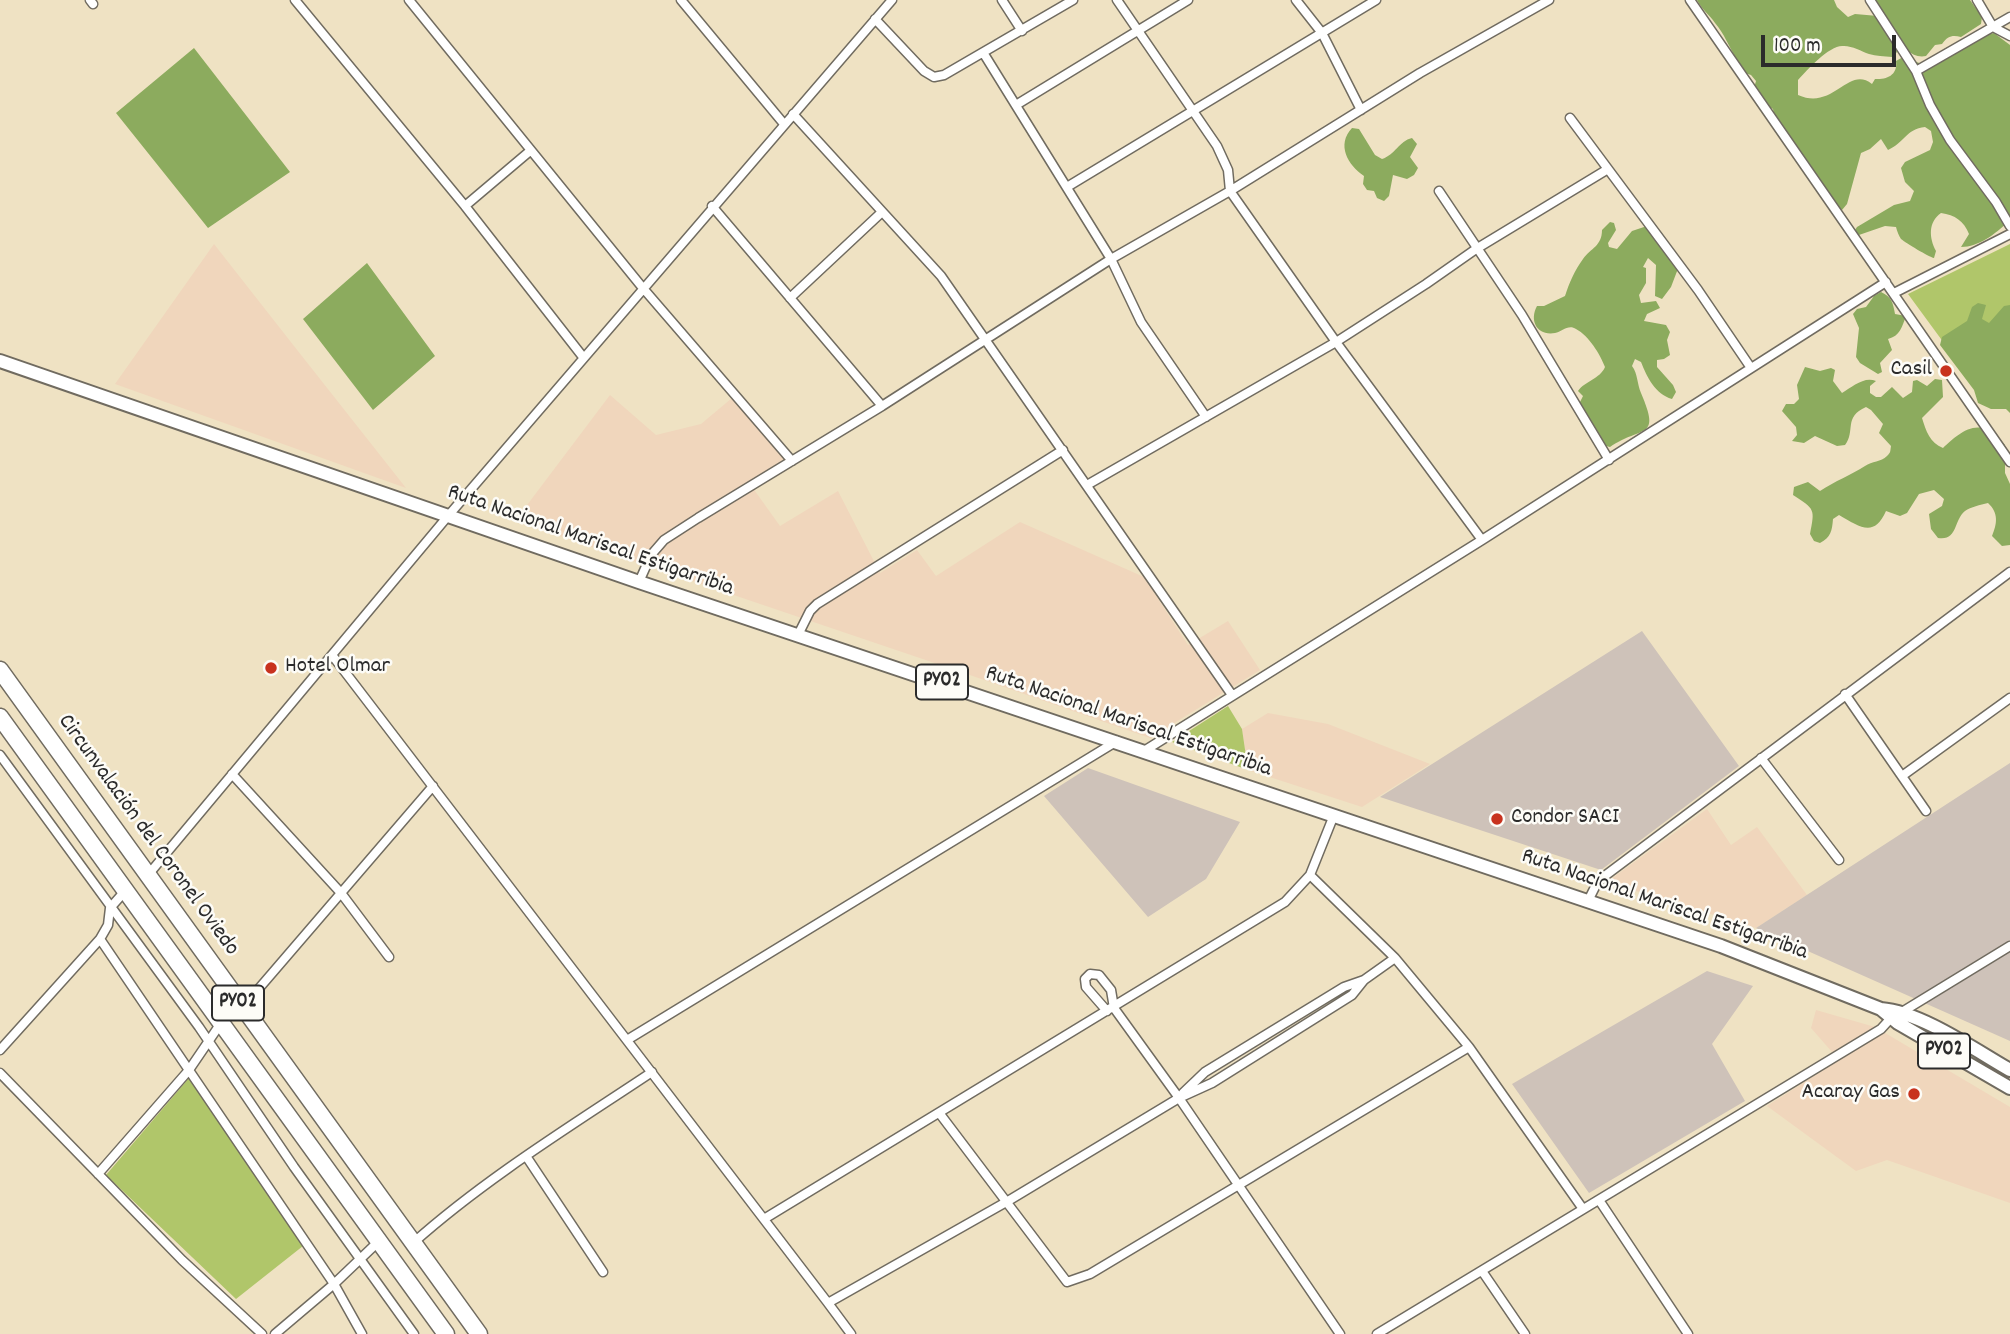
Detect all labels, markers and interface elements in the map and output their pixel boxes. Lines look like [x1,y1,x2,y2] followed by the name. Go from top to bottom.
[1765,21,1900,65] scale bar
[1774,32,1821,62] text: 100 m
[1890,357,1932,385] place label: Casil
[1938,363,1954,379] marker: Casil
[443,480,737,604] street label: Ruta Nacional Mariscal Estigarribia
[285,654,390,682] place label: Hotel Olmar
[263,660,279,676] marker: Hotel Olmar
[981,661,1275,785] street label: Ruta Nacional Mariscal Estigarribia
[916,664,968,700] road number: PY02
[50,710,244,962] street label: Circunvalación del Coronel Oviedo
[1511,805,1619,833] place label: Condor SACI
[1489,811,1505,827] marker: Condor SACI
[1517,844,1811,968] street label: Ruta Nacional Mariscal Estigarribia
[212,986,264,1020] road number: PY02
[1918,1034,1970,1068] road number: PY02
[1801,1080,1900,1108] place label: Acaray Gas
[1906,1086,1922,1102] marker: Acaray Gas

